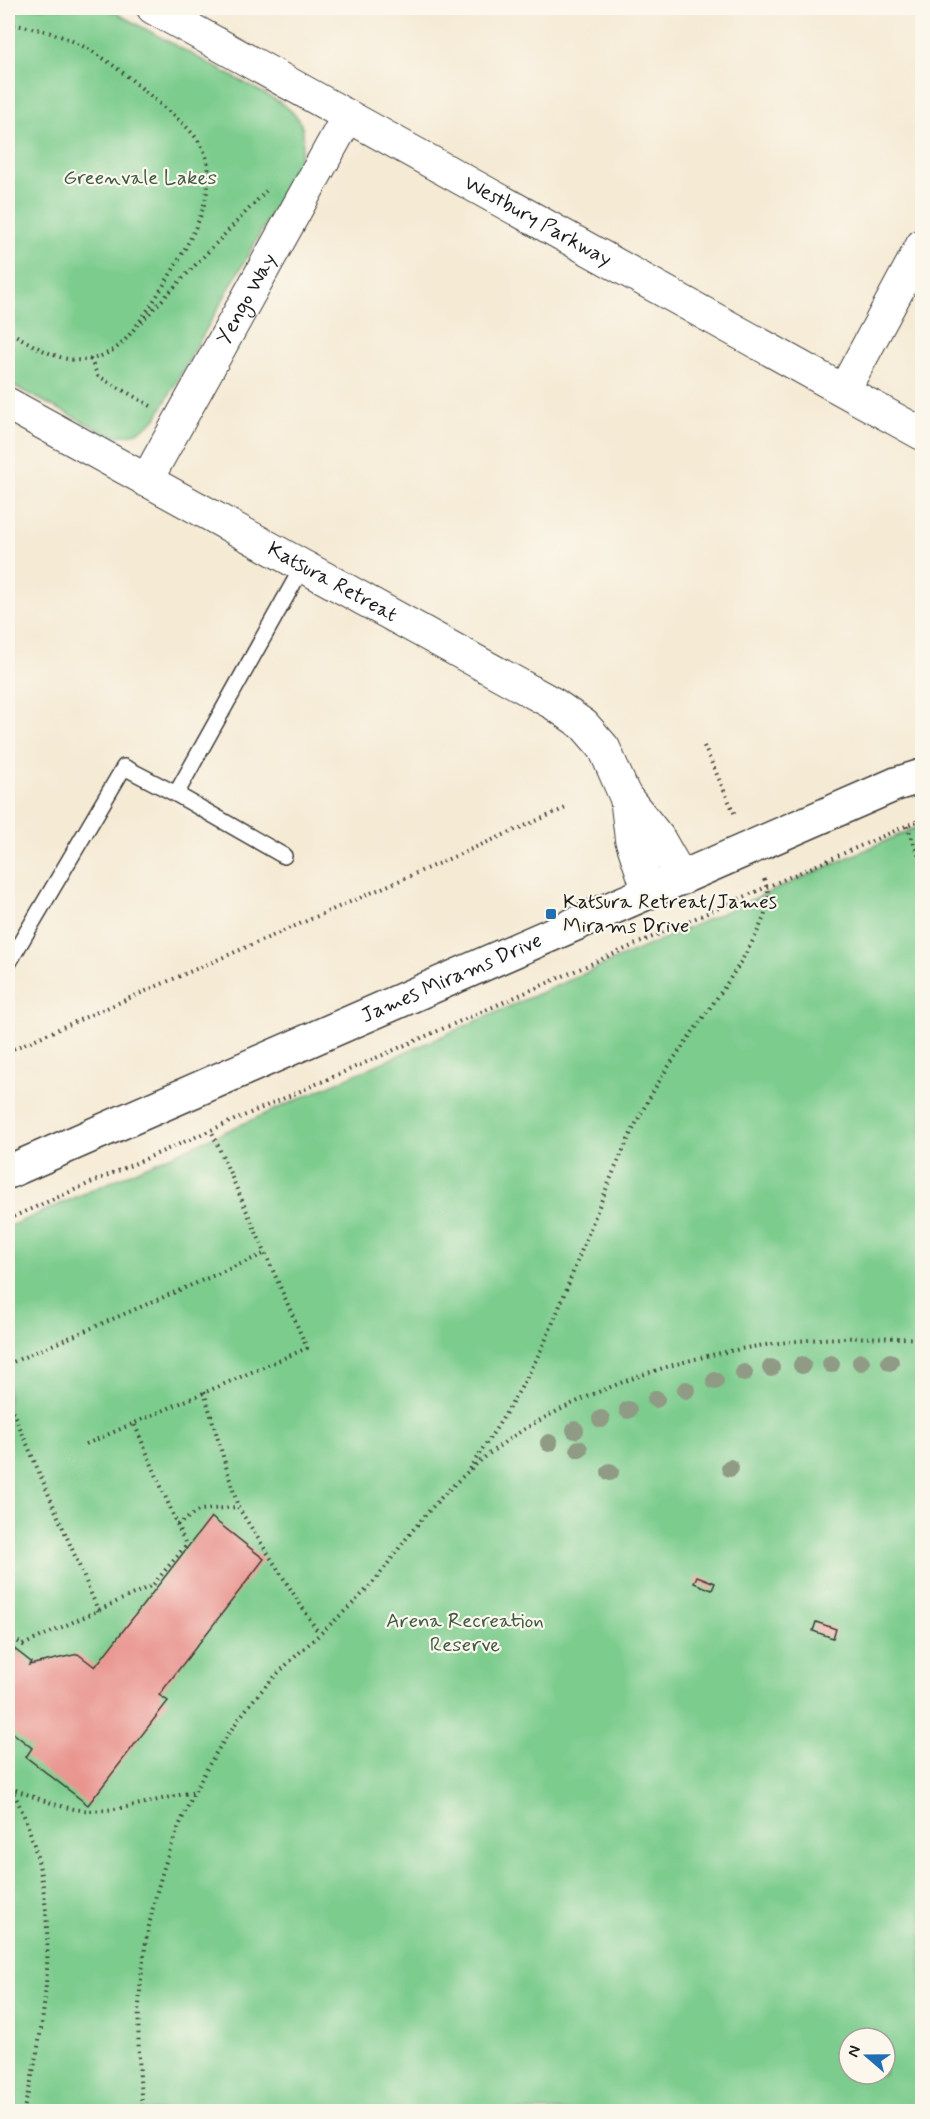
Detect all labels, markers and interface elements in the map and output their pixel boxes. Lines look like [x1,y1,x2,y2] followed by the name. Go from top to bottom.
[63,164,217,192] park label: Greenvale Lakes
[459,169,617,273] street label: Westbury Parkway
[210,248,283,350] street label: Yengo Way
[262,535,402,629] street label: Katsura Retreat
[563,888,777,940] place label: Katsura Retreat/James Mirams Drive
[544,907,558,921] marker: Katsura Retreat/James Mirams Drive
[357,926,546,1030] street label: James Mirams Drive
[386,1607,544,1659] park label: Arena Recreation Reserve
[837,2026,897,2086] north arrow
[843,2043,866,2060] text: N

